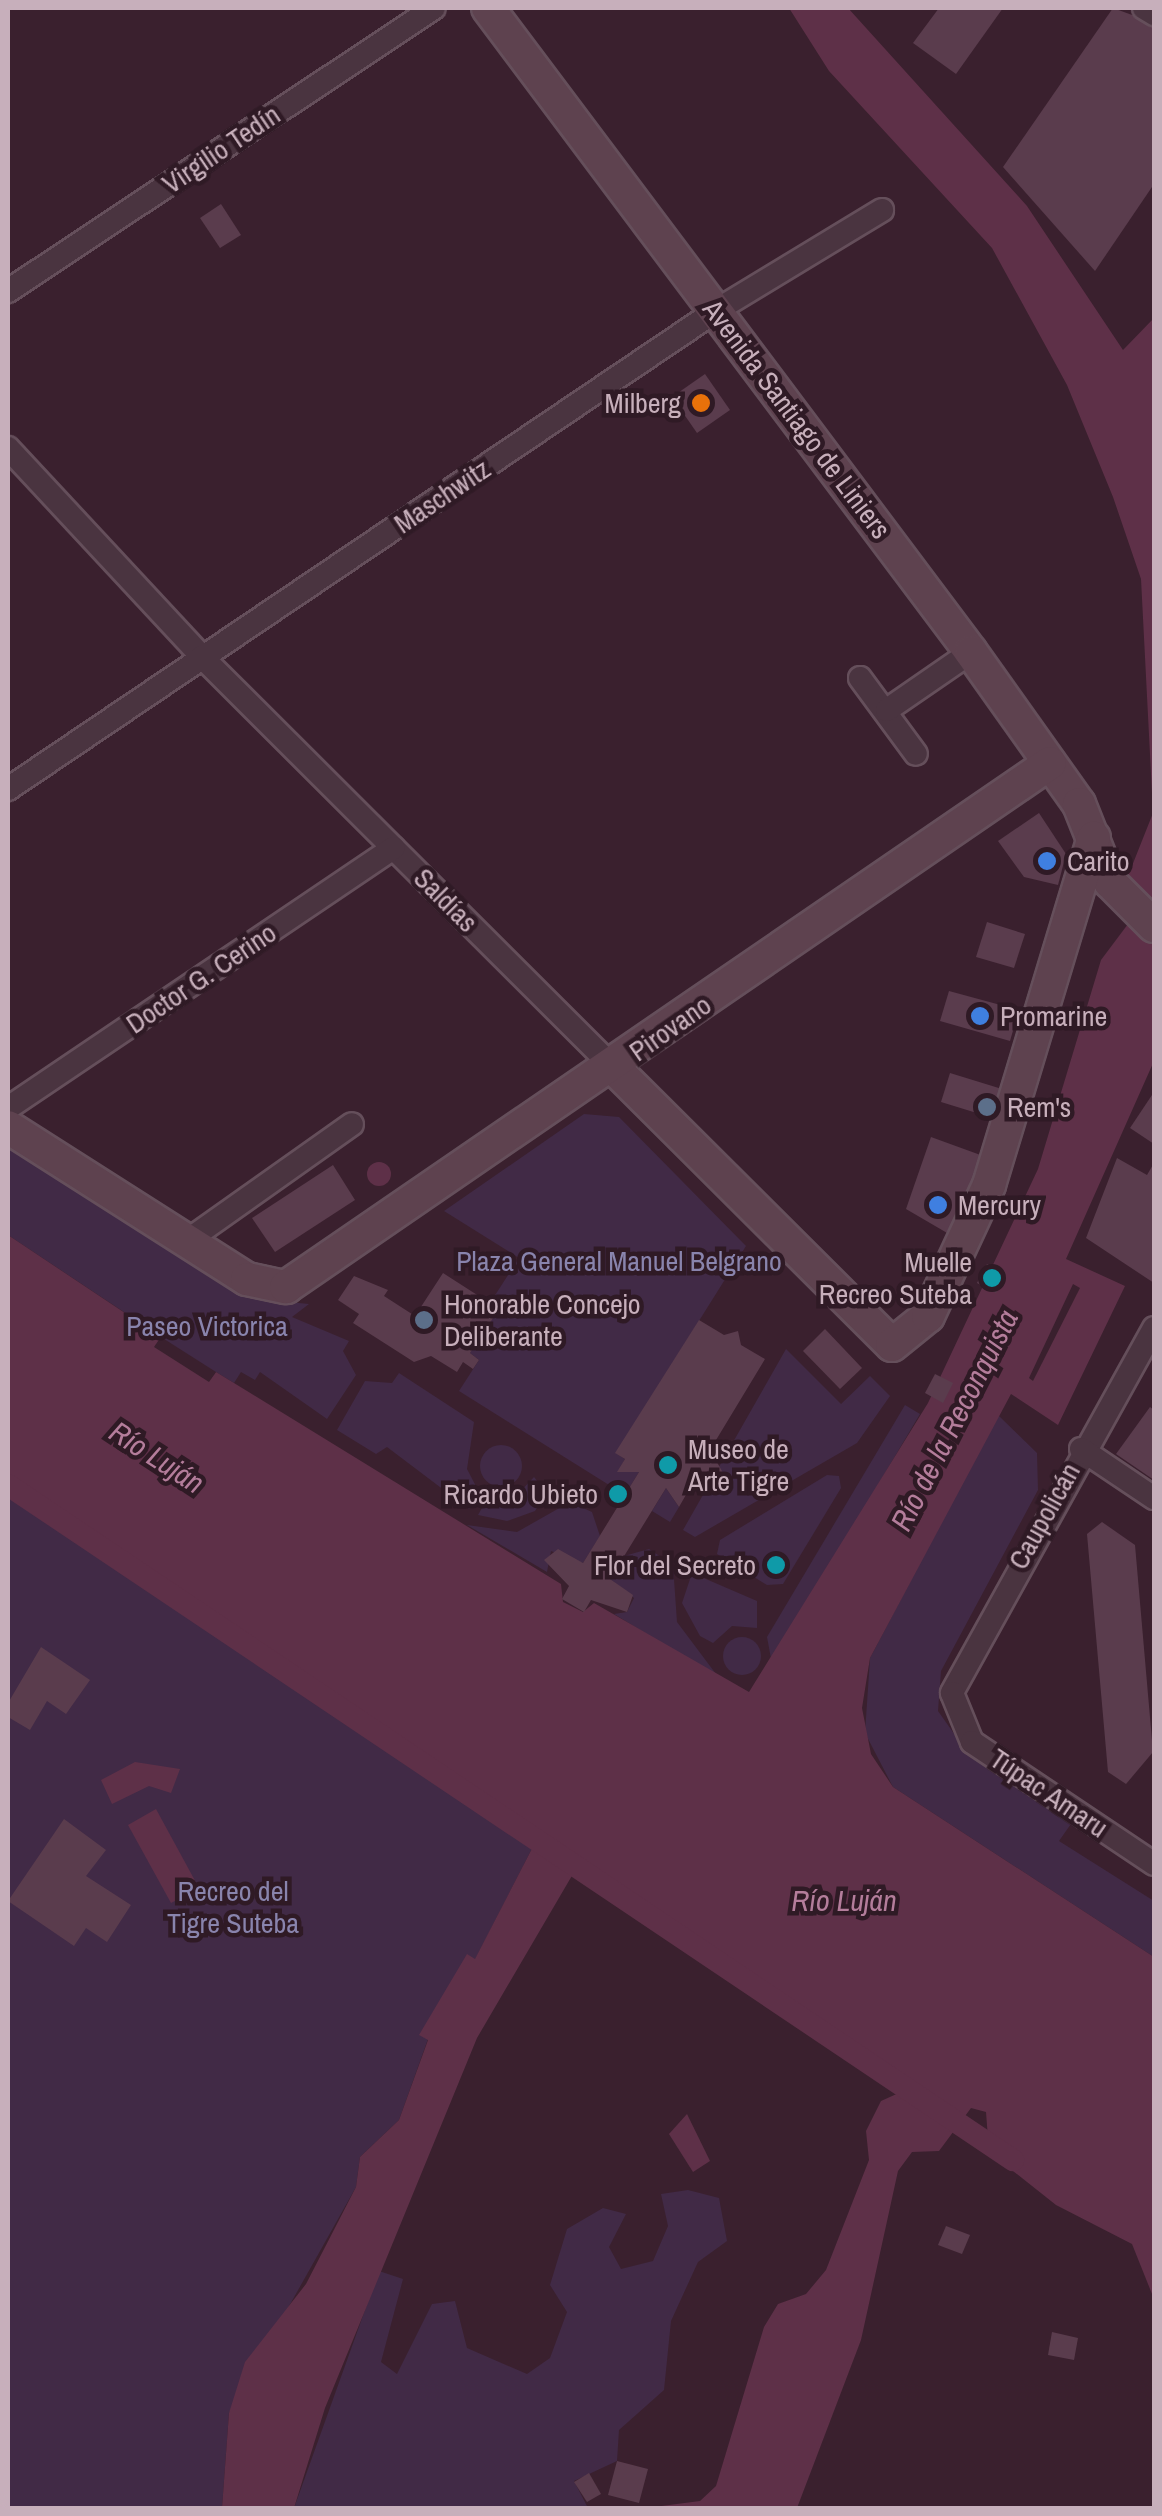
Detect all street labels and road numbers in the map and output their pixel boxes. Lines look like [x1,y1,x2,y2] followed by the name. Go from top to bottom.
[156,97,286,201] street label: Virgilio Tedín
[696,293,898,545] street label: Avenida Santiago de Liniers
[388,452,496,540] street label: Maschwitz
[407,861,485,939] street label: Saldías
[120,916,282,1040] street label: Doctor G. Cerino
[623,988,717,1068] street label: Pirovano
[1001,1457,1087,1575] street label: Caupolicán
[983,1741,1115,1845] street label: Túpac Amaru

